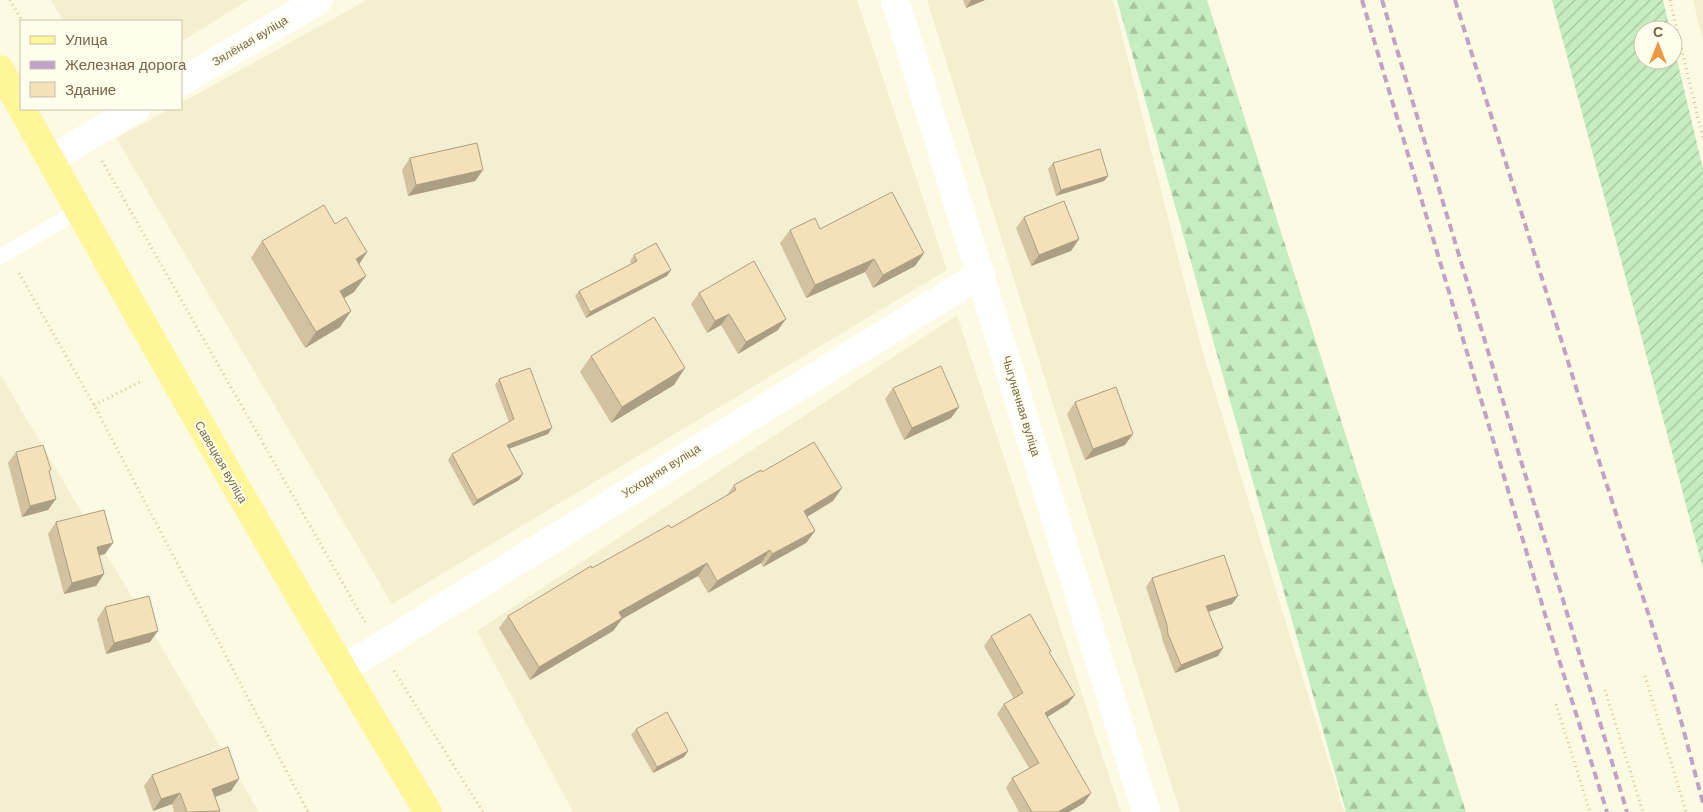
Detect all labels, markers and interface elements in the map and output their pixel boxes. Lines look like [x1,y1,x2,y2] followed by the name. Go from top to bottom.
[210,13,291,69] street label: Зялёная вуліца
[20,20,182,110] legend
[1633,20,1683,70] north arrow
[1653,24,1663,40] text: С
[65,31,108,48] text: Улица
[65,56,187,73] text: Железная дорога
[65,81,116,98] text: Здание
[999,354,1043,458] street label: Чыгуначная вуліца
[192,419,250,506] street label: Савецкая вуліца
[619,441,703,501] street label: Усходняя вуліца

